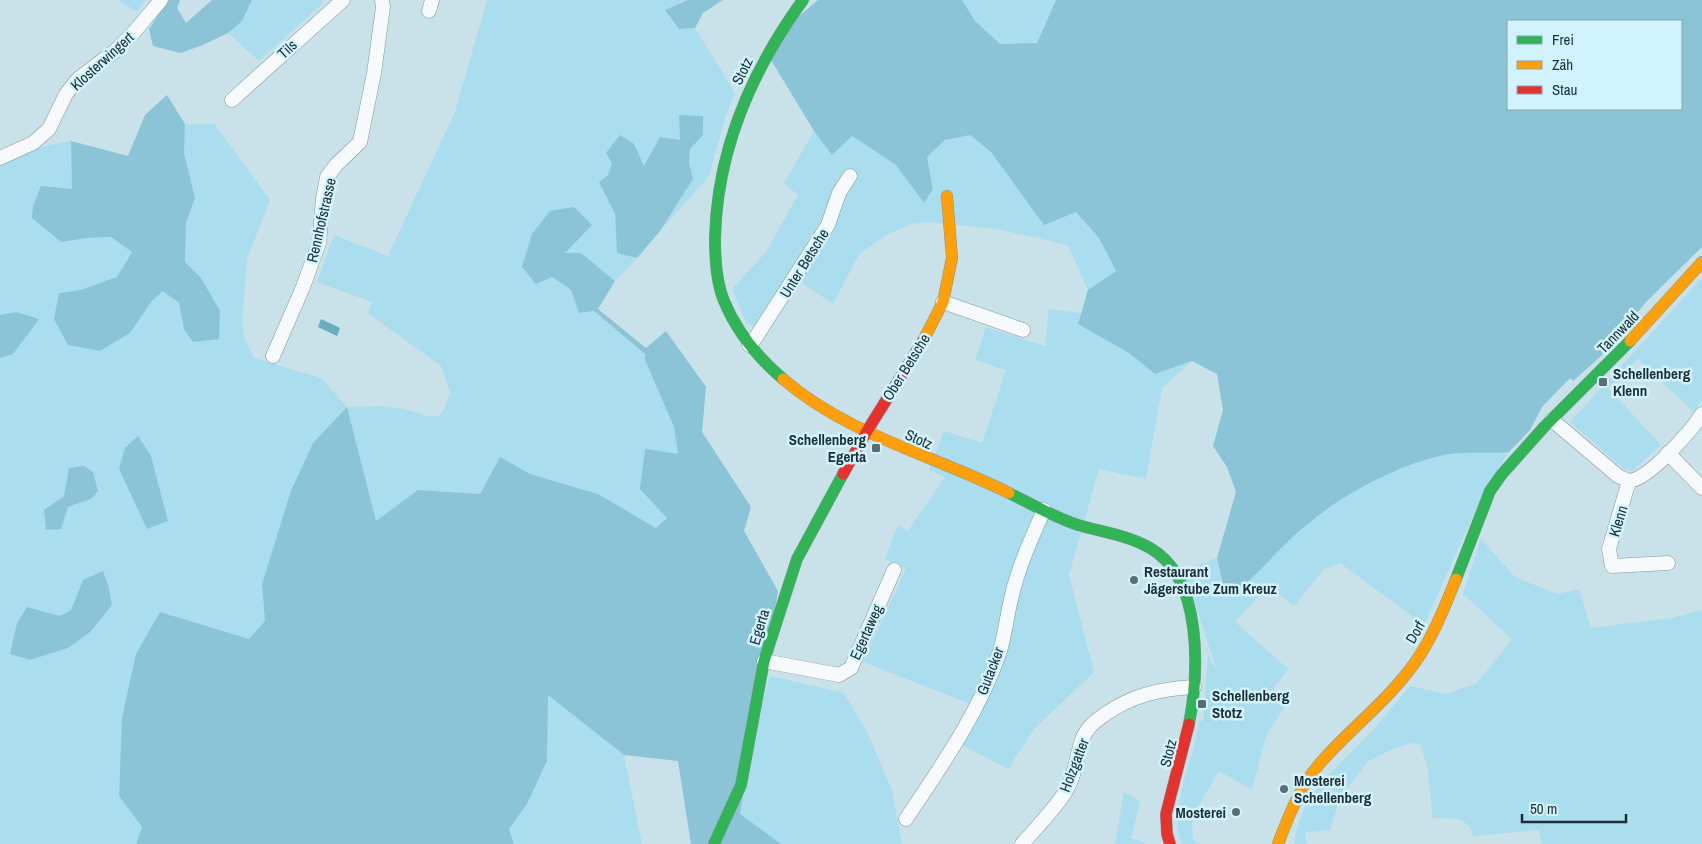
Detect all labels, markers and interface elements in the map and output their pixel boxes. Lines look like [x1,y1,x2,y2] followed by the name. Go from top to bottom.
[1507,20,1682,110] legend
[66,27,139,95] street label: Klosterwingert
[1552,29,1574,50] text: Frei
[273,35,301,63] street label: Tils
[726,54,758,88] street label: Stotz
[1552,54,1573,75] text: Zäh
[1552,79,1577,100] text: Stau
[301,176,341,264] street label: Rennhofstrasse
[774,224,834,302] street label: Unter Betsche
[1592,306,1644,358] street label: Tannwald
[877,329,935,404] street label: Ober Betsche
[1613,363,1691,401] place label: Schellenberg Klenn
[1597,376,1609,388] marker: Schellenberg Klenn
[902,424,936,454] street label: Stotz
[789,429,866,467] place label: Schellenberg Egerta
[870,442,882,454] marker: Schellenberg Egerta
[1603,503,1633,539] street label: Klenn
[1144,561,1277,599] place label: Restaurant Jägerstube Zum Kreuz
[1128,574,1140,586] marker: Restaurant Jägerstube Zum Kreuz
[844,601,888,663] street label: Egertaweg
[744,606,774,647] street label: Egerta
[1400,616,1430,647] street label: Dorf
[971,644,1009,698] street label: Gutacker
[1212,685,1290,723] place label: Schellenberg Stotz
[1196,698,1208,710] marker: Schellenberg Stotz
[1054,735,1094,795] street label: Holzgatter
[1154,737,1182,769] street label: Stotz
[1294,770,1372,808] place label: Mosterei Schellenberg
[1278,783,1290,795] marker: Mosterei Schellenberg
[1522,792,1626,824] scale bar
[1530,798,1557,819] text: 50 m
[1175,802,1226,823] place label: Mosterei
[1230,806,1242,818] marker: Mosterei

